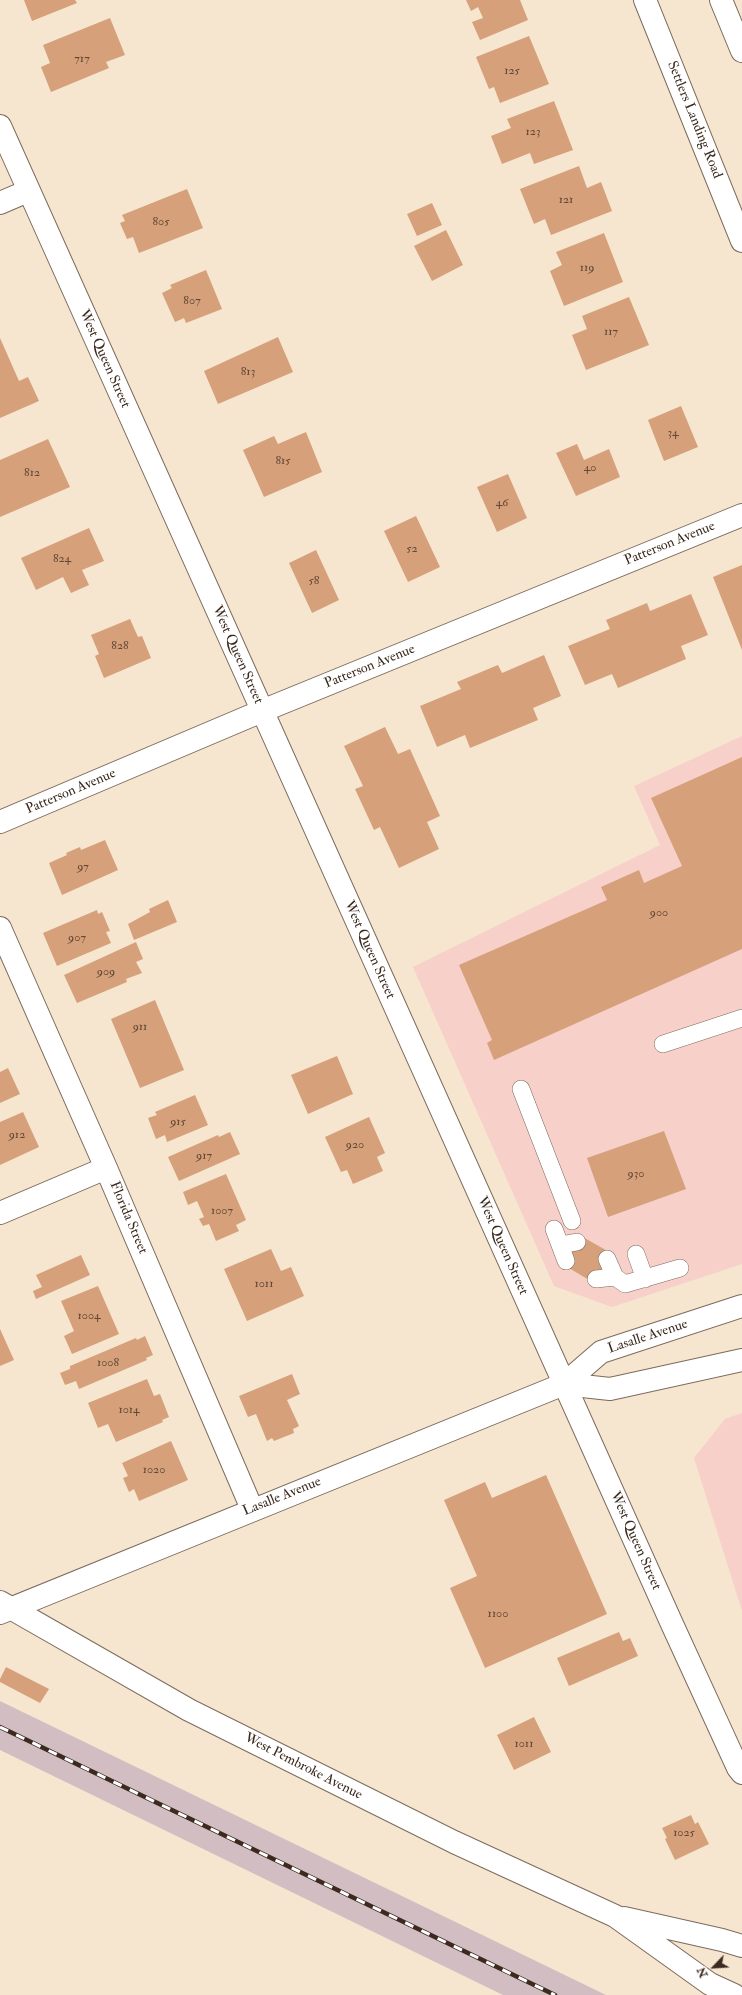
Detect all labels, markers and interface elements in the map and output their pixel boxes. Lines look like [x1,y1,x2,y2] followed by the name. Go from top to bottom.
[74,52,90,66] house number: 717
[663,59,725,181] street label: Settlers Landing Road
[504,64,520,78] house number: 125
[526,125,540,139] house number: 123
[559,193,573,207] house number: 121
[152,215,170,229] house number: 805
[580,261,594,275] house number: 119
[183,294,201,308] house number: 807
[75,307,133,411] street label: West Queen Street
[604,325,618,339] house number: 117
[241,365,255,379] house number: 813
[667,426,679,440] house number: 34
[275,454,291,468] house number: 815
[584,461,596,475] house number: 40
[24,466,40,480] house number: 812
[496,496,508,510] house number: 46
[622,518,718,570] street label: Patterson Avenue
[406,542,418,556] house number: 52
[53,552,71,566] house number: 824
[309,574,319,588] house number: 58
[208,603,266,707] street label: West Queen Street
[111,639,129,653] house number: 828
[322,641,418,693] street label: Patterson Avenue
[24,766,118,818] street label: Patterson Avenue
[77,860,89,874] house number: 97
[340,898,398,1002] street label: West Queen Street
[650,906,668,920] house number: 900
[68,931,86,945] house number: 907
[97,965,115,979] house number: 909
[133,1020,147,1034] house number: 911
[170,1115,186,1129] house number: 915
[9,1128,25,1142] house number: 912
[346,1138,364,1152] house number: 920
[196,1149,212,1163] house number: 917
[628,1167,644,1181] house number: 930
[105,1179,151,1257] street label: Florida Street
[473,1194,531,1298] street label: West Queen Street
[211,1204,233,1218] house number: 1007
[255,1277,273,1291] house number: 1011
[78,1309,100,1323] house number: 1004
[606,1316,690,1358] street label: Lasalle Avenue
[97,1356,119,1370] house number: 1008
[118,1403,140,1417] house number: 1014
[143,1463,165,1477] house number: 1020
[240,1474,324,1520] street label: Lasalle Avenue
[606,1489,664,1593] street label: West Queen Street
[488,1607,508,1621] house number: 1100
[241,1730,365,1804] street label: West Pembroke Avenue
[515,1737,533,1751] house number: 1011
[673,1826,695,1840] house number: 1025
[694,1947,734,1987] north arrow
[695,1965,711,1980] text: N

